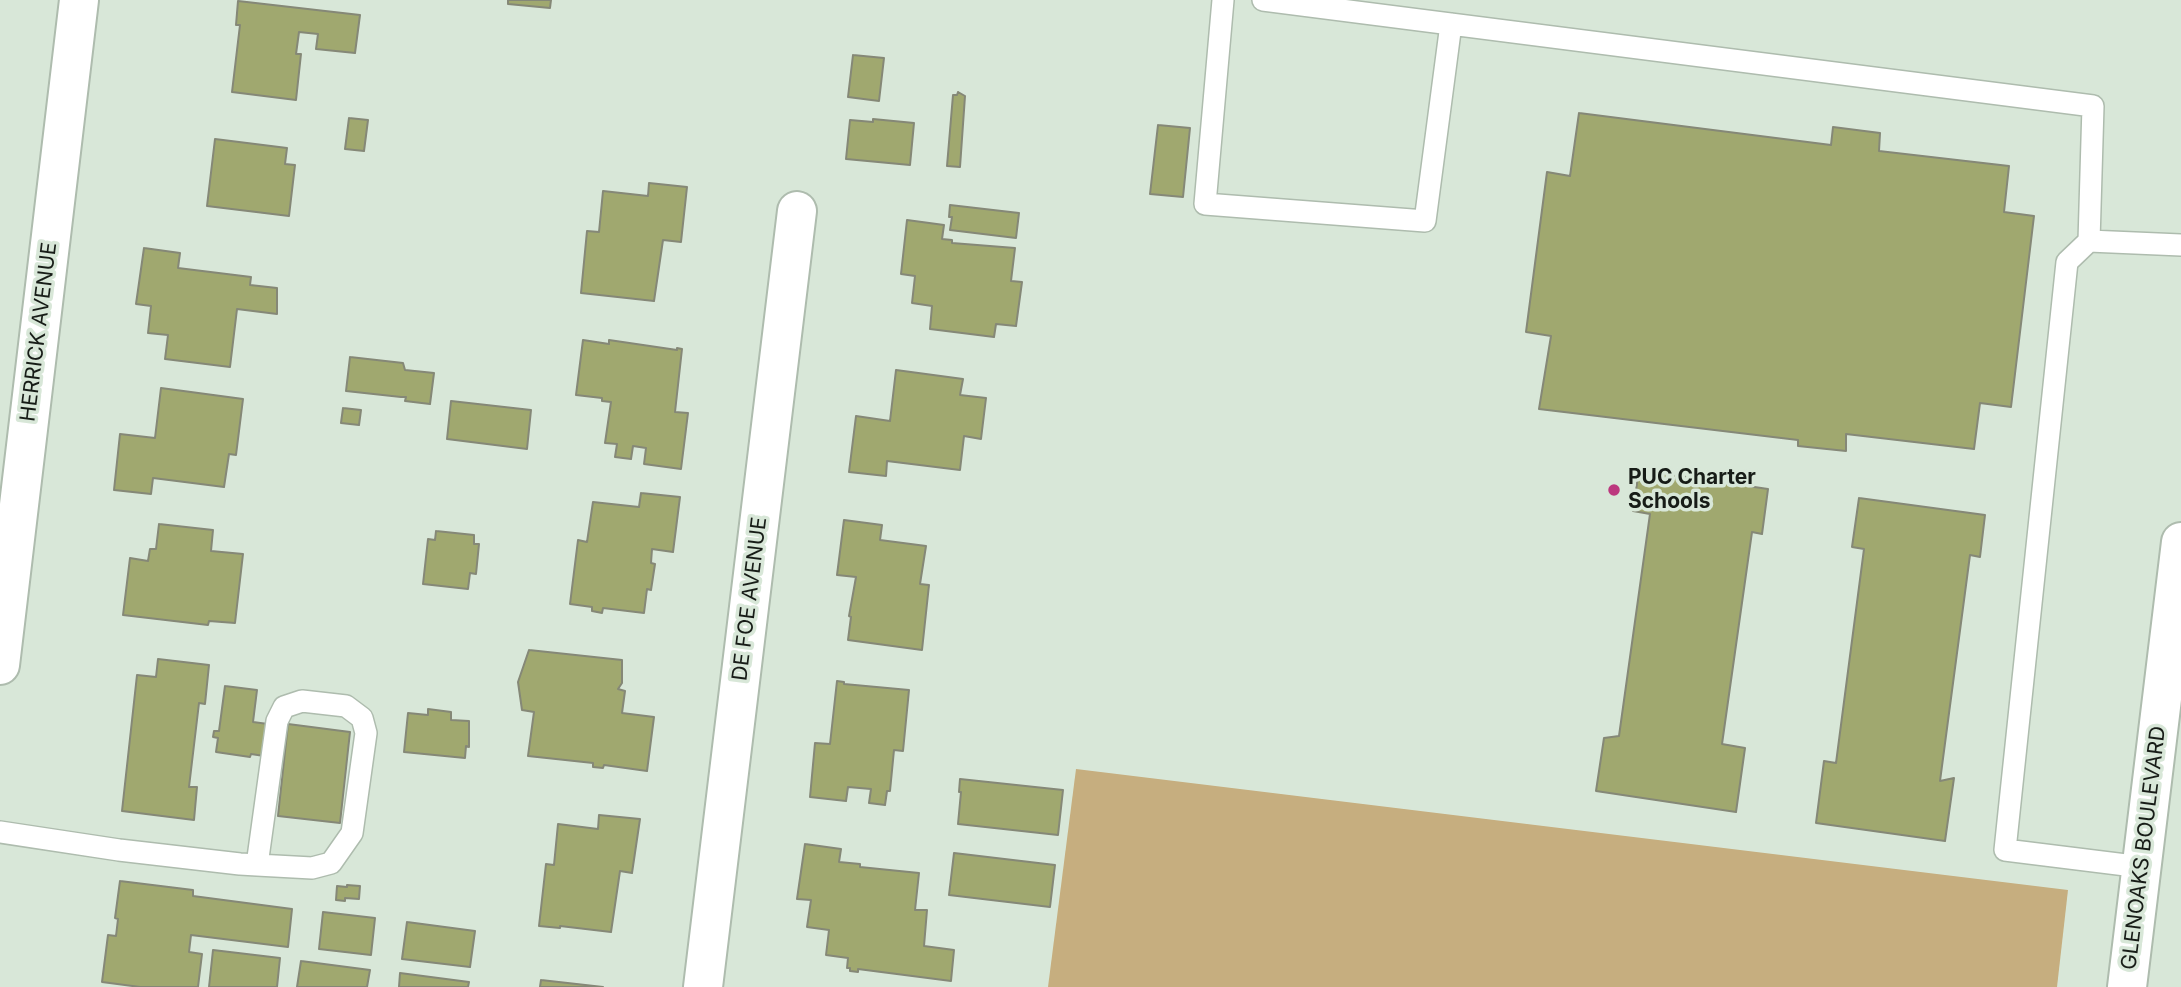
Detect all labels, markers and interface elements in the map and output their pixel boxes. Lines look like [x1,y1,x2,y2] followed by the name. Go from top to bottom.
[15,241,63,423] street label: HERRICK AVENUE
[1628,465,1756,515] place label: PUC Charter Schools
[1606,482,1622,498] marker: PUC Charter Schools
[727,516,773,682] street label: DE FOE AVENUE
[2117,725,2171,971] street label: GLENOAKS BOULEVARD

